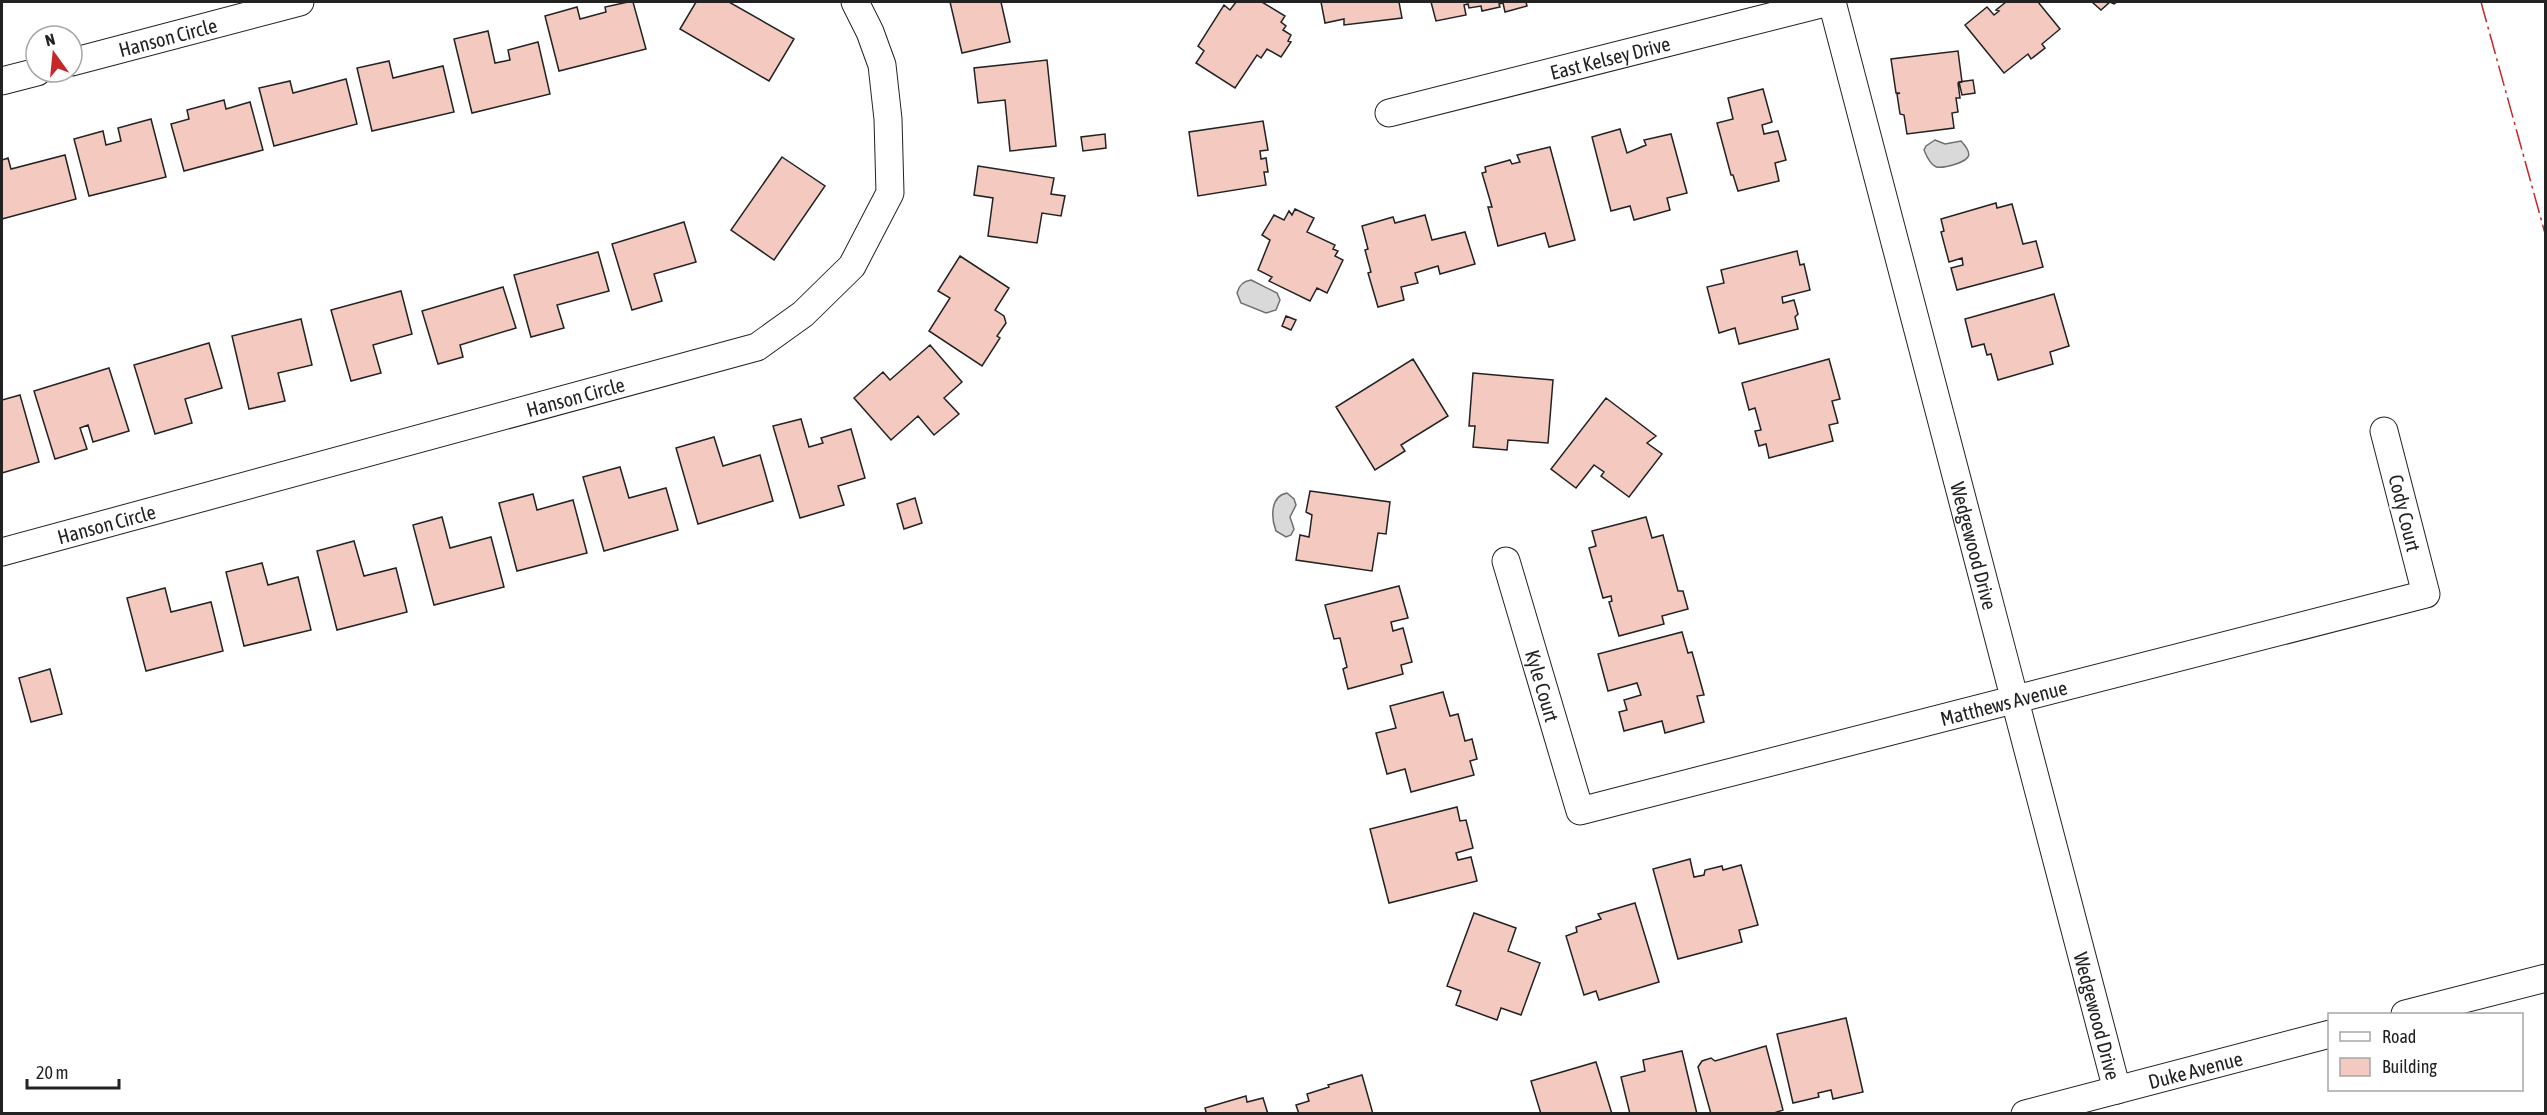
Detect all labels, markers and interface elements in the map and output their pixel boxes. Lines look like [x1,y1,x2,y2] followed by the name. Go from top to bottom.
[116,13,219,61] street label: Hanson Circle
[24,24,84,84] north arrow
[43,30,57,49] text: N
[1548,31,1673,83] street label: East Kelsey Drive
[524,372,627,421] street label: Hanson Circle
[2384,472,2426,554] street label: Cody Court
[1947,479,2002,612] street label: Wedgewood Drive
[55,499,158,548] street label: Hanson Circle
[1521,647,1564,725] street label: Kyle Court
[1938,675,2069,730] street label: Matthews Avenue
[2070,949,2125,1082] street label: Wedgewood Drive
[2328,1013,2523,1091] legend
[2382,1026,2416,1047] text: Road
[2146,1046,2245,1093] street label: Duke Avenue
[27,1052,118,1090] scale bar
[2382,1056,2437,1077] text: Building
[36,1062,68,1083] text: 20 m

